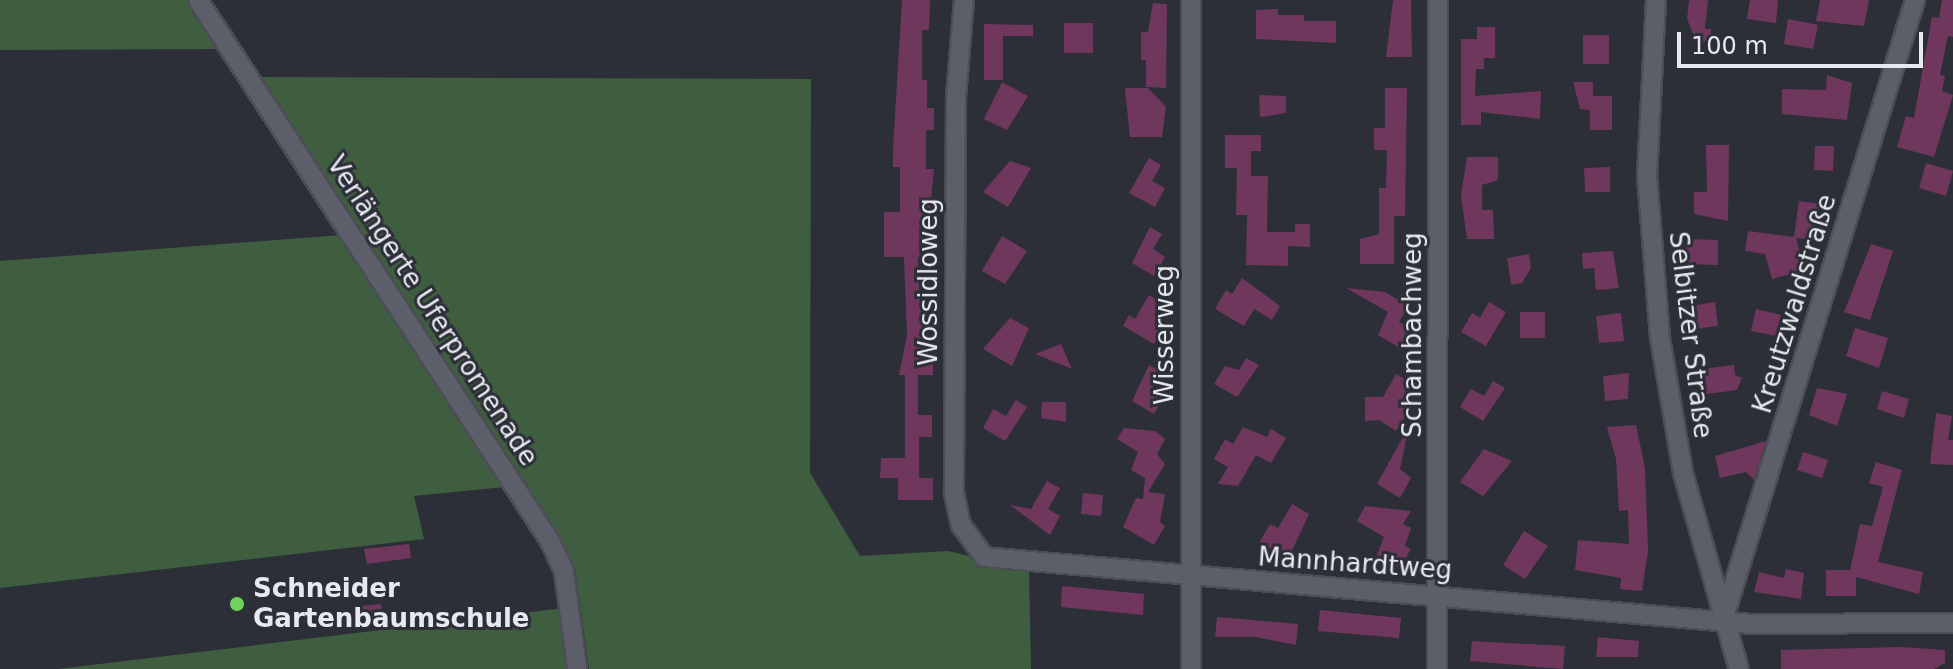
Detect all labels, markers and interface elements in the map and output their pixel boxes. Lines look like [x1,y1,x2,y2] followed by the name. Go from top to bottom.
[1681,16,1927,66] scale bar
[1691,32,1768,60] text: 100 m
[320,150,544,472] street label: Verlängerte Uferpromenade
[1747,191,1843,417] street label: Kreutzwaldstraße
[913,198,945,366] street label: Wossidloweg
[1662,230,1718,440] street label: Selbitzer Straße
[1397,232,1429,438] street label: Schambachweg
[1149,265,1181,405] street label: Wisserweg
[1257,542,1453,586] street label: Mannhardtweg
[253,573,529,634] place label: Schneider Gartenbaumschule
[228,595,246,613] marker: Schneider Gartenbaumschule

